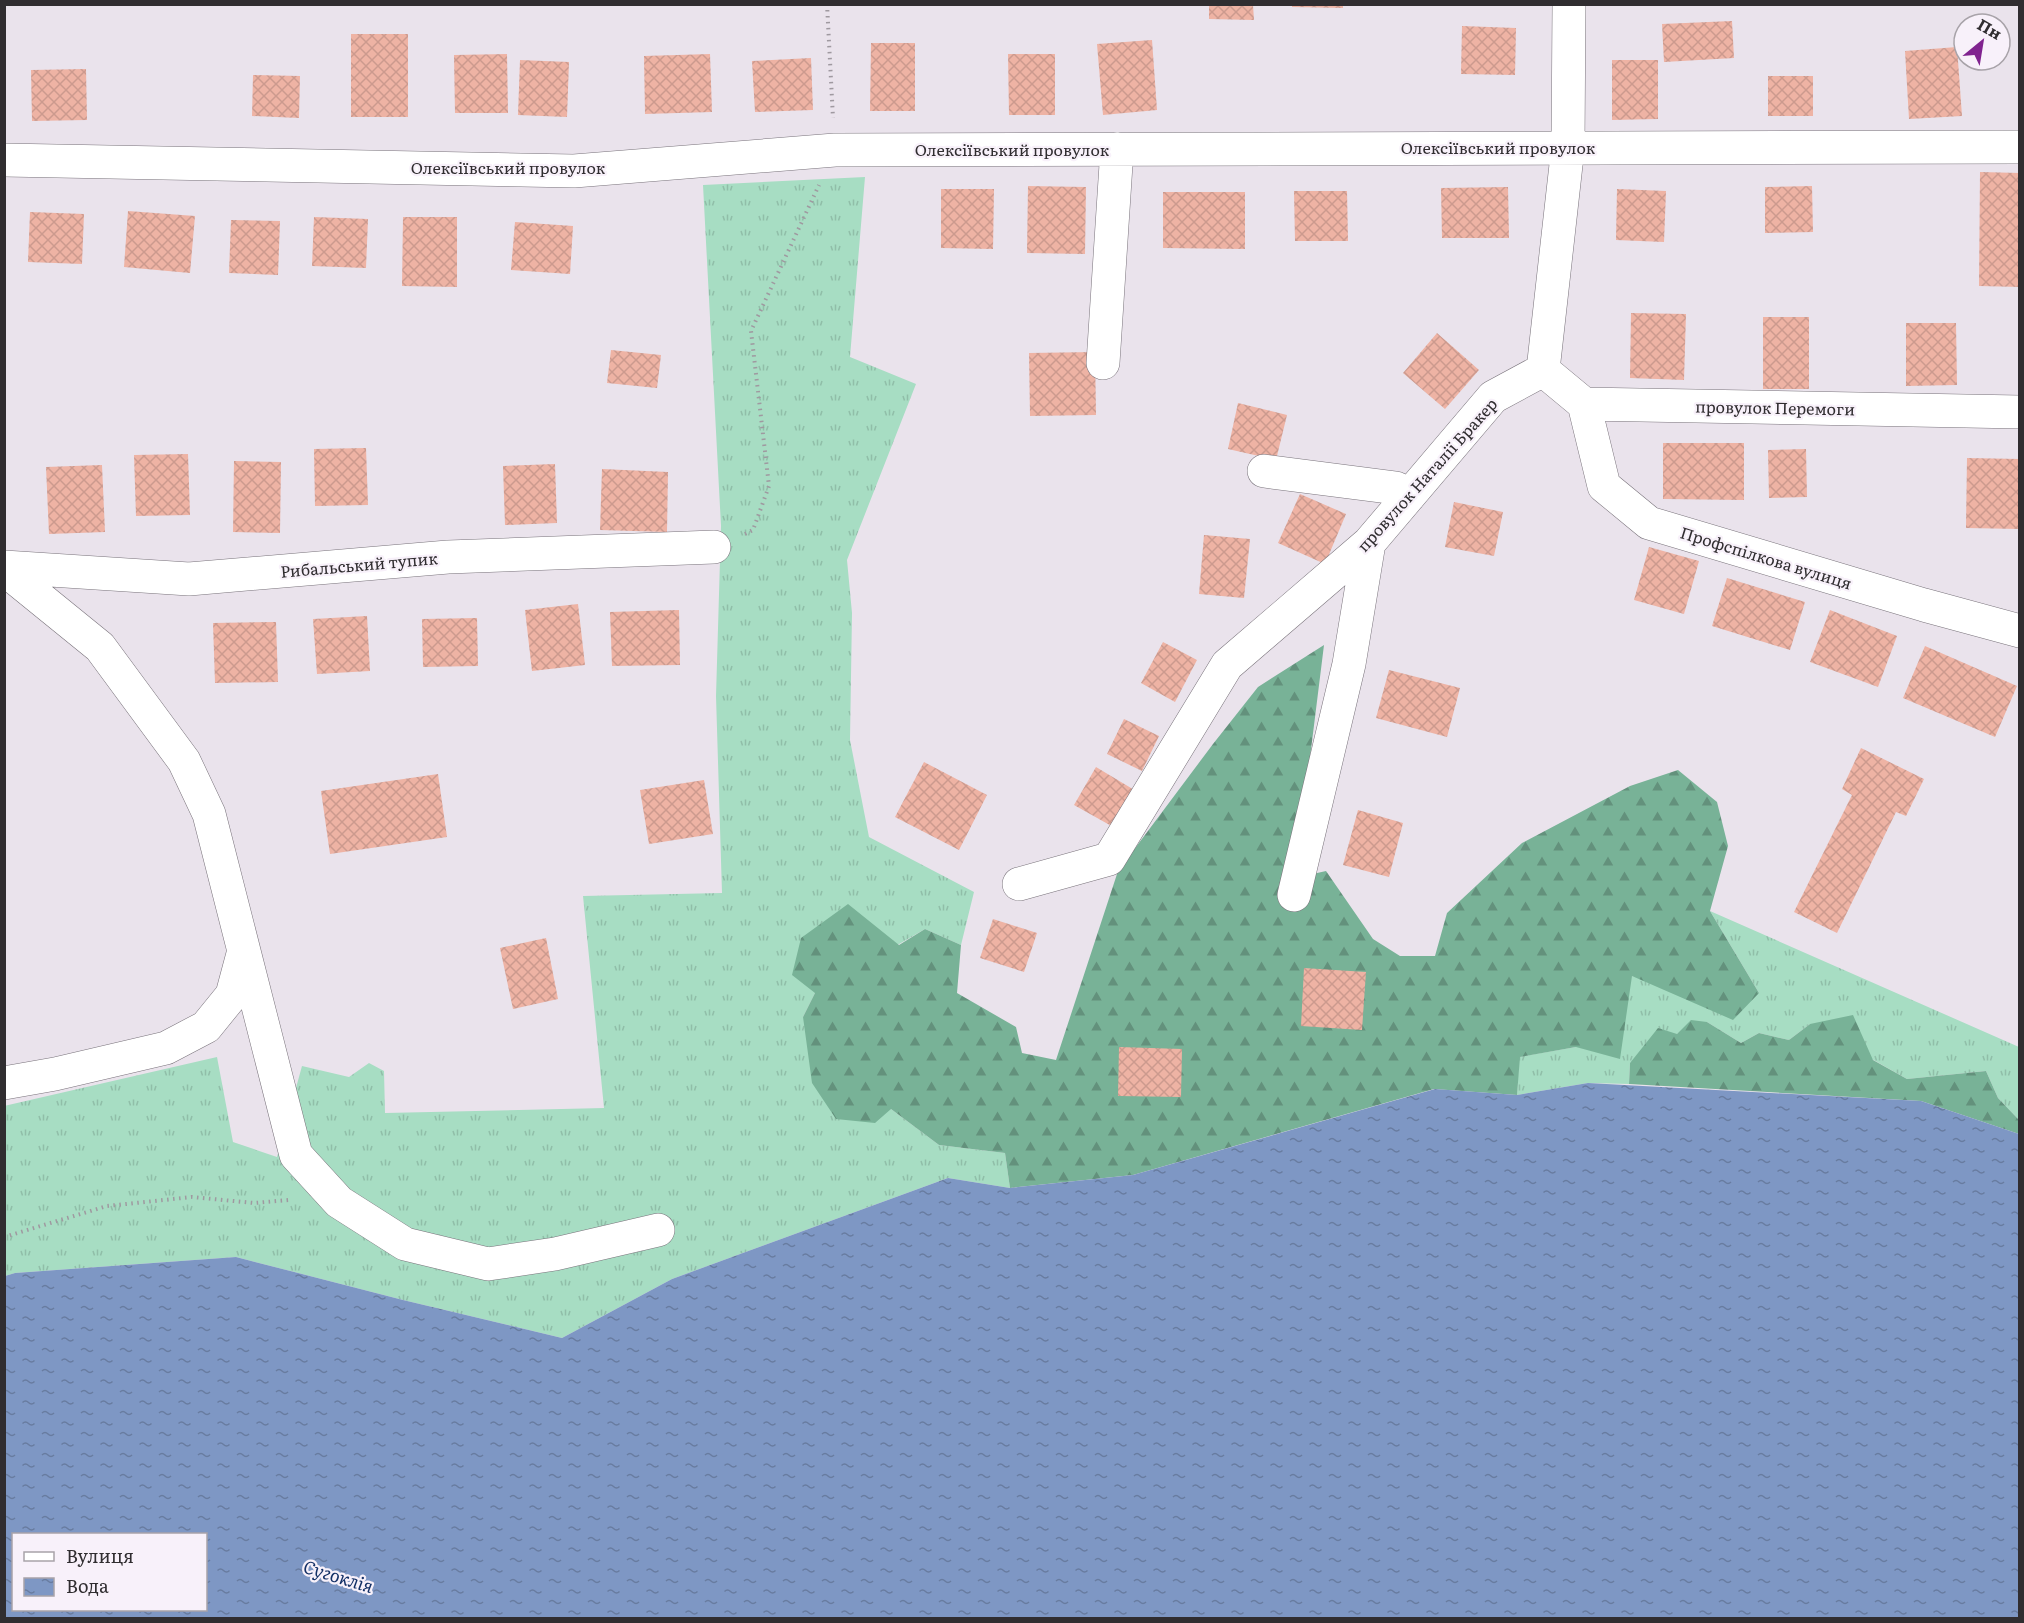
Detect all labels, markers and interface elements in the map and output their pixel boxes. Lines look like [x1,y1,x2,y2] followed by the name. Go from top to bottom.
[1952,12,2012,72] north arrow
[1973,12,2007,45] text: Пн
[1401,135,1596,159] street label: Олексіївський провулок
[915,137,1110,161] street label: Олексіївський провулок
[411,155,606,179] street label: Олексіївський провулок
[1351,392,1502,557] street label: провулок Наталії Бракер
[1695,394,1855,420] street label: провулок Перемоги
[1678,520,1855,595] street label: Профспілкова вулиця
[279,545,439,583] street label: Рибальський тупик
[12,1533,207,1611] legend
[66,1542,134,1569] text: Вулиця
[300,1552,377,1599] water label: Сугоклія
[66,1572,109,1599] text: Вода

